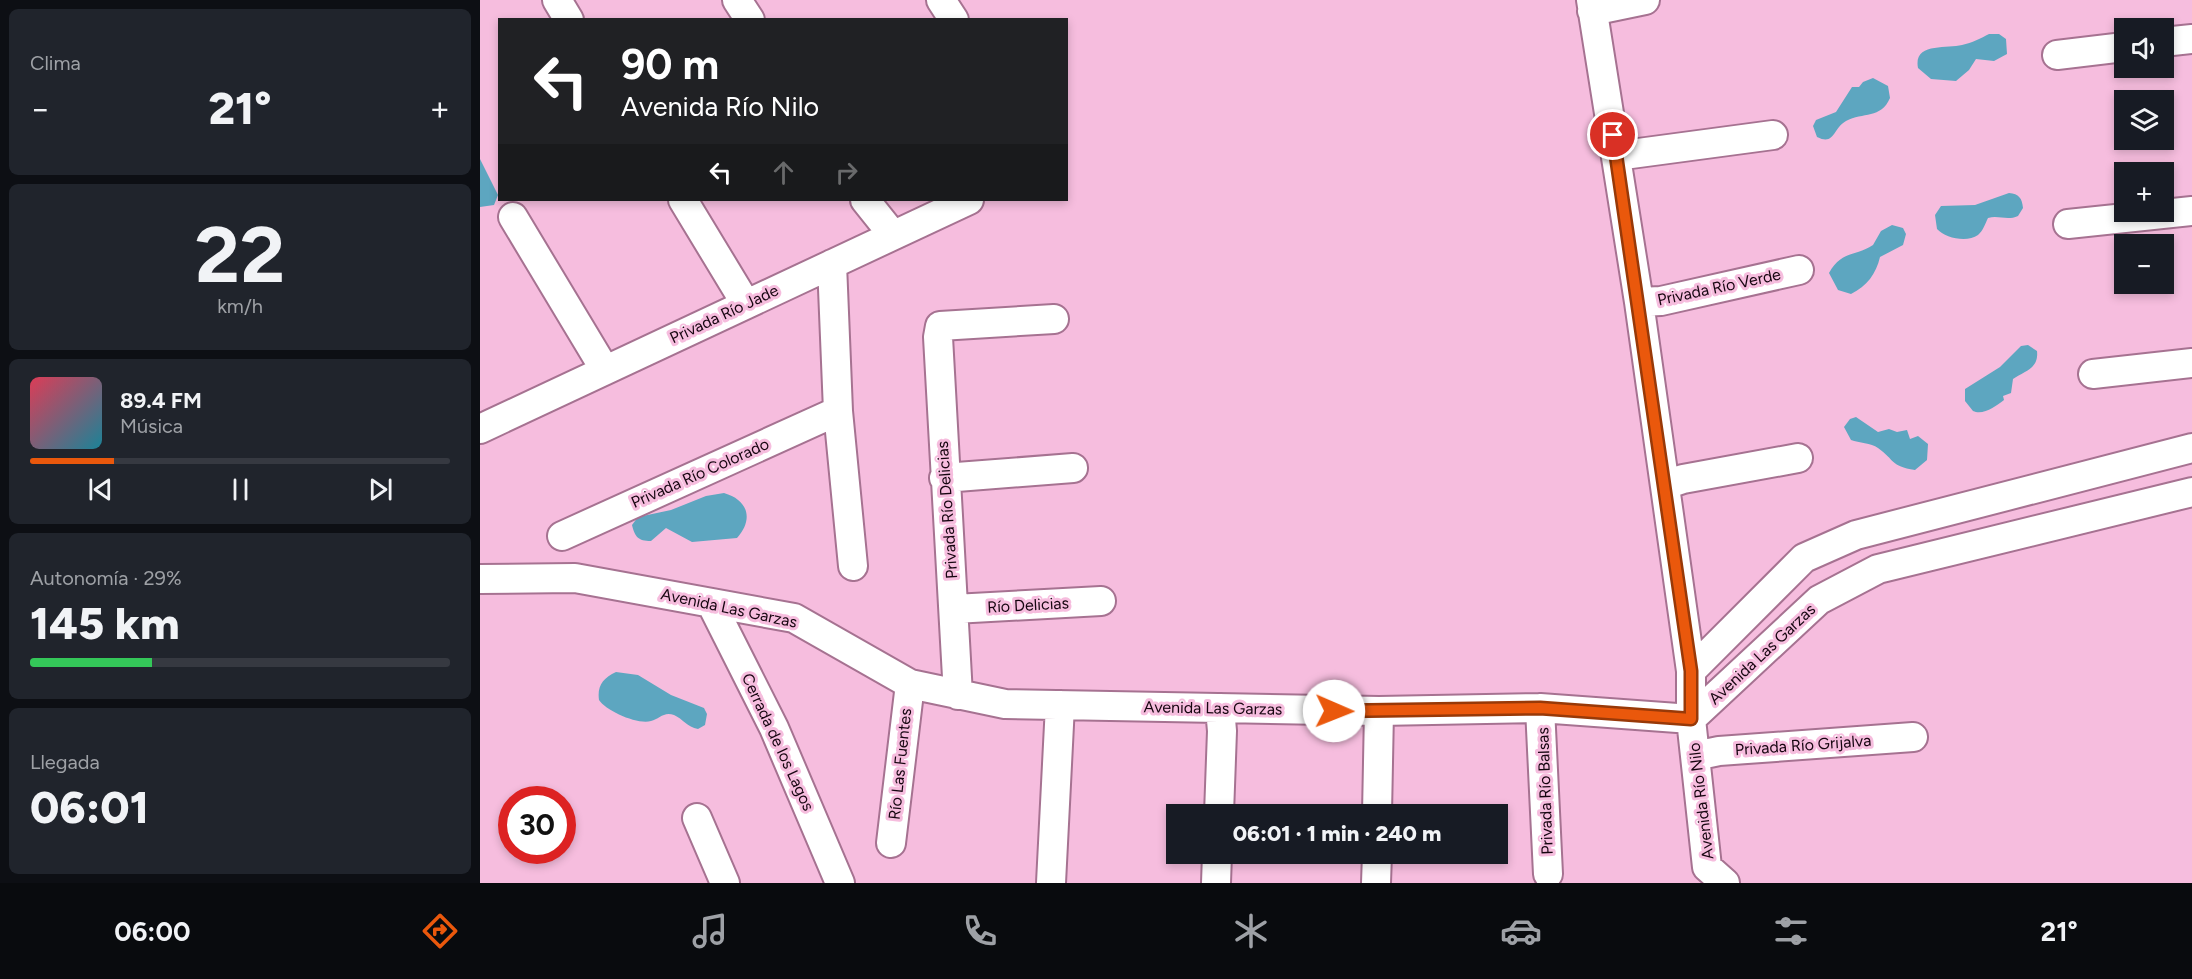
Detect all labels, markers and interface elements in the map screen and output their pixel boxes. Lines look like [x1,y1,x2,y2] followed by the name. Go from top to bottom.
[2114,18,2174,294] map controls
[2114,18,2174,78] button: sound
[621,39,719,90] text: 90 m
[522,42,600,120] icon: left
[30,51,81,75] text: Clima
[209,81,271,135] text: 21°
[30,89,51,128] text: −
[429,89,450,128] text: +
[621,90,819,123] text: Avenida Río Nilo
[2114,90,2174,150] button: layers
[1587,109,1638,160] pin
[1596,118,1629,151] icon: arrive
[704,156,737,189] icon: left
[767,156,800,189] icon: ahead
[830,156,863,189] icon: right
[2114,162,2174,222] button: +
[195,208,285,302] text: 22
[2114,234,2174,294] button: −
[1656,265,1783,309] street label: Privada Río Verde
[667,280,782,347] street label: Privada Río Jade
[217,294,263,318] text: km/h
[120,387,202,414] text: 89.4 FM
[120,414,183,438] text: Música
[628,434,772,512] street label: Privada Río Colorado
[933,440,961,580] street label: Privada Río Delicias
[84,473,117,506] icon: previous
[224,473,257,506] icon: pause
[364,473,397,506] icon: next
[30,566,182,590] text: Autonomía · 29%
[659,584,799,632] street label: Avenida Las Garzas
[987,593,1069,617] street label: Río Delicias
[30,596,180,650] text: 145 km
[1705,600,1819,708] street label: Avenida Las Garzas
[738,670,818,814] street label: Cerrada de los Lagos
[1302,679,1366,743] position arrow
[1143,697,1283,719] street label: Avenida Las Garzas
[885,707,915,821] street label: Río Las Fuentes
[1533,727,1557,855] street label: Privada Río Balsas
[1734,731,1872,759] street label: Privada Río Grijalva
[1684,742,1718,860] street label: Avenida Río Nilo
[30,750,100,774] text: Llegada
[30,780,149,834] text: 06:01
[498,786,576,864] speed limit sign: 30
[1233,820,1441,847] text: 06:01 · 1 min · 240 m
[419,910,461,952] icon: directions
[689,910,731,952] icon: music
[959,910,1001,952] icon: phone
[1230,910,1272,952] icon: climate
[1500,910,1542,952] icon: car
[1770,910,1812,952] icon: filters
[114,915,190,948] text: 06:00
[2041,915,2078,948] text: 21°

